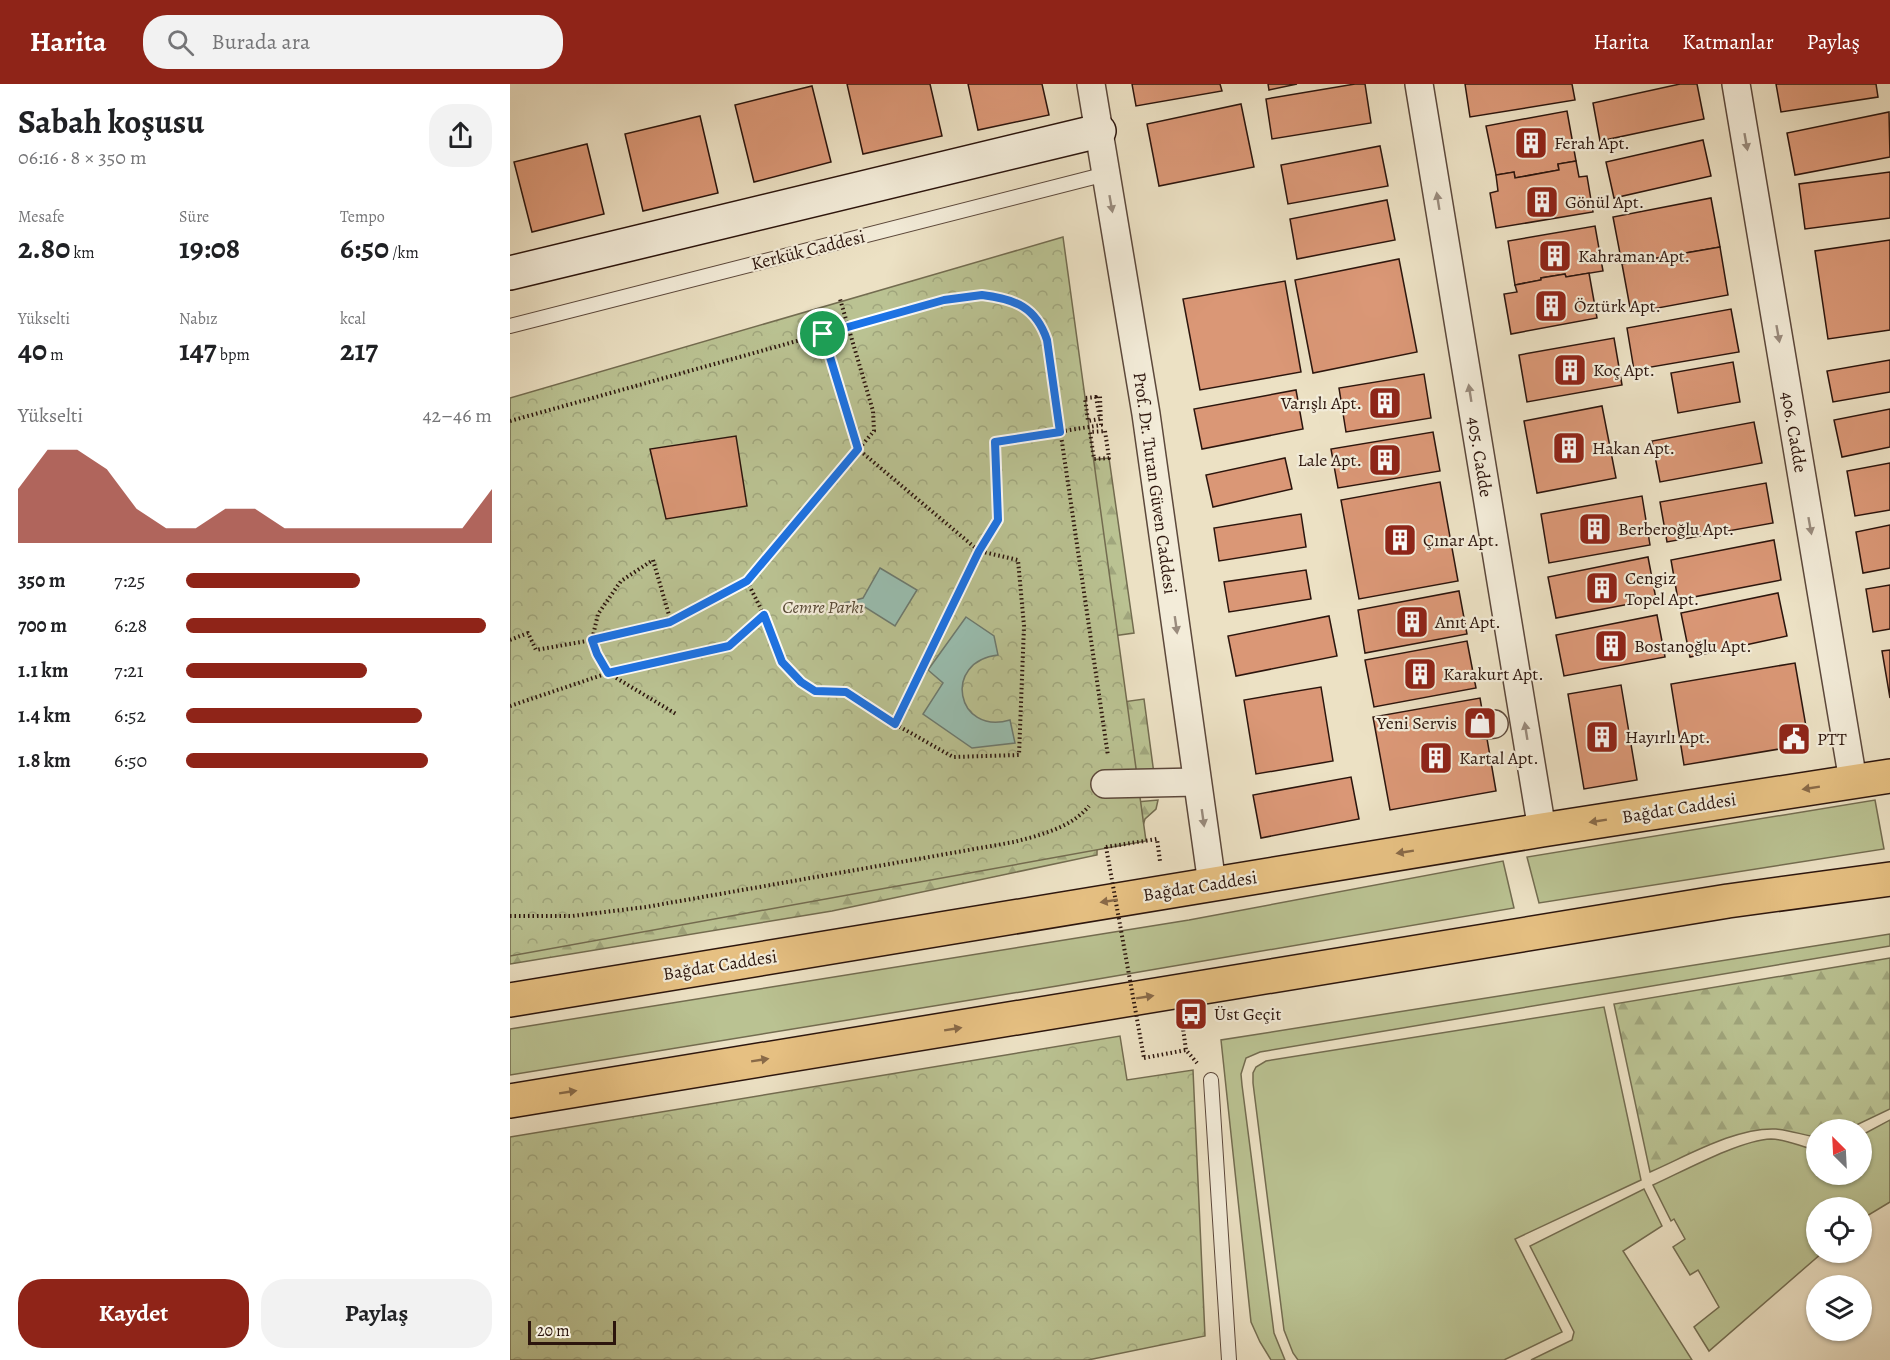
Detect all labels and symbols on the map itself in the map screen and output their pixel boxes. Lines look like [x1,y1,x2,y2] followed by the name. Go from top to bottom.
[1513,125,1549,161] building icon: Ferah Apt.
[1554,131,1630,155] place label: Ferah Apt.
[1741,132,1750,151] one-way arrow
[1524,184,1560,220] building icon: Gönül Apt.
[1565,190,1644,214] place label: Gönül Apt.
[1433,191,1442,210] one-way arrow
[1107,195,1116,214] one-way arrow
[749,224,867,276] street label: Kerkük Caddesi
[1537,238,1573,274] building icon: Kahraman Apt.
[1578,244,1690,268] place label: Kahraman Apt.
[1533,288,1569,324] building icon: Öztürk Apt.
[1574,294,1661,318] place label: Öztürk Apt.
[797,308,848,359] pin
[1774,325,1783,344] one-way arrow
[1552,352,1588,388] building icon: Koç Apt.
[1593,358,1655,382] place label: Koç Apt.
[1128,370,1182,596] street label: Prof. Dr. Turan Güven Caddesi
[1465,384,1474,403] one-way arrow
[1367,385,1403,421] building icon: Varışlı Apt.
[1775,390,1813,474] street label: 406. Cadde
[1280,391,1362,415] place label: Varışlı Apt.
[1462,415,1498,499] street label: 405. Cadde
[1551,430,1587,466] building icon: Hakan Apt.
[1592,436,1675,460] place label: Hakan Apt.
[1367,442,1403,478] building icon: Lale Apt.
[1297,448,1362,472] place label: Lale Apt.
[1577,511,1613,547] building icon: Berberoğlu Apt.
[1618,517,1734,541] place label: Berberoğlu Apt.
[1806,517,1815,536] one-way arrow
[1382,522,1418,558] building icon: Çınar Apt.
[1423,528,1499,552] place label: Çınar Apt.
[1625,566,1699,611] place label: Cengiz Topel Apt.
[1584,570,1620,606] building icon: Cengiz Topel Apt.
[782,595,864,619] park label: Cemre Parkı
[1394,604,1430,640] building icon: Anıt Apt.
[1434,610,1501,634] place label: Anıt Apt.
[1171,616,1180,635] one-way arrow
[1593,628,1629,664] building icon: Bostanoğlu Apt.
[1634,634,1752,658] place label: Bostanoğlu Apt.
[1402,656,1438,692] building icon: Karakurt Apt.
[1443,662,1544,686] place label: Karakurt Apt.
[1462,705,1498,741] shop icon: Yeni Servis
[1376,711,1457,735] place label: Yeni Servis
[1584,719,1620,755] building icon: Hayırlı Apt.
[1521,721,1530,740] one-way arrow
[1776,721,1812,757] public building icon: PTT
[1625,725,1710,749] place label: Hayırlı Apt.
[1817,727,1847,751] place label: PTT
[1418,740,1454,776] building icon: Kartal Apt.
[1459,746,1539,770] place label: Kartal Apt.
[1802,783,1821,792] one-way arrow
[1620,787,1738,829] street label: Bağdat Caddesi
[1198,809,1207,828] one-way arrow
[1588,817,1607,826] one-way arrow
[1396,848,1415,857] one-way arrow
[1141,865,1259,907] street label: Bağdat Caddesi
[1100,896,1119,905] one-way arrow
[661,944,779,986] street label: Bağdat Caddesi
[1136,993,1155,1002] one-way arrow
[1173,996,1209,1032] bus stop icon: Üst Geçit
[1214,1002,1281,1026] place label: Üst Geçit
[943,1024,962,1033] one-way arrow
[751,1056,770,1065] one-way arrow
[558,1087,577,1096] one-way arrow
[1806,1119,1872,1185] north arrow
[528,1318,616,1346] scale bar

